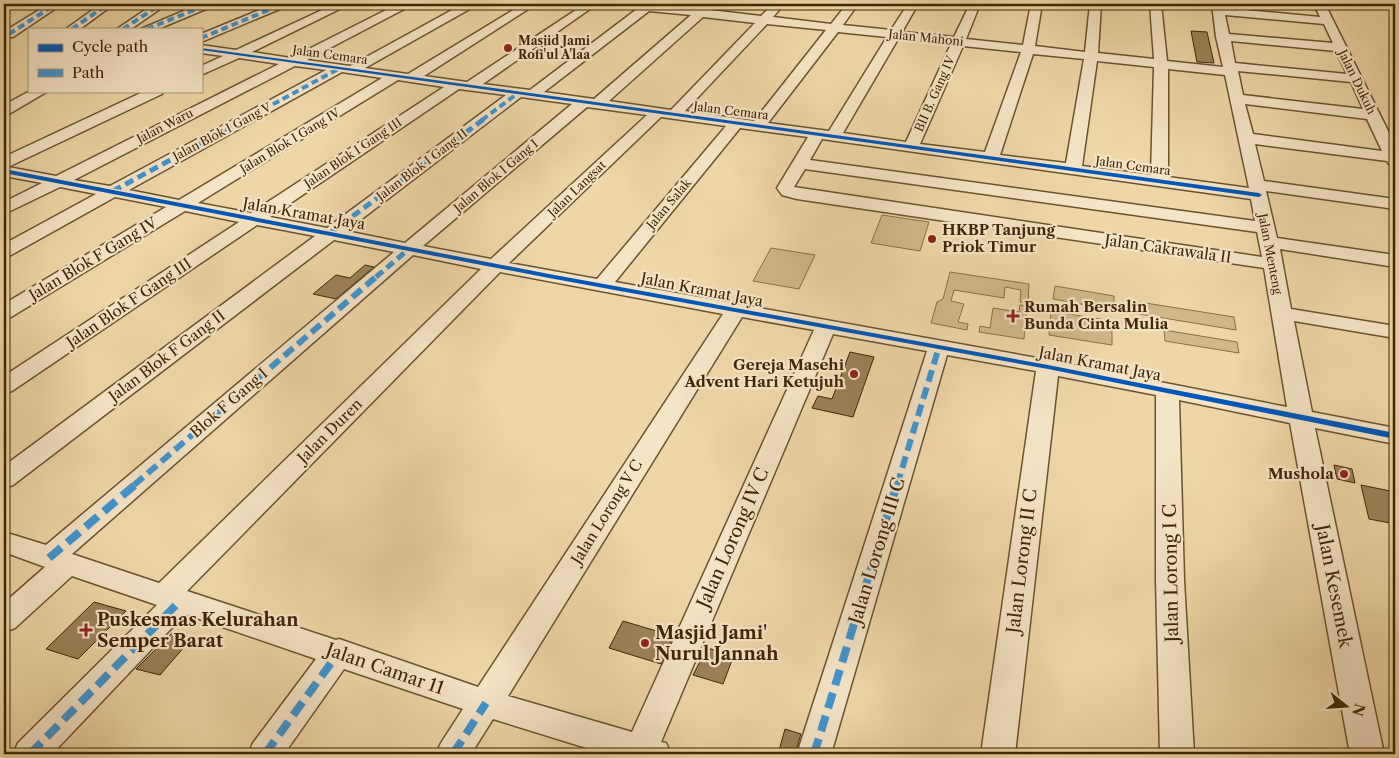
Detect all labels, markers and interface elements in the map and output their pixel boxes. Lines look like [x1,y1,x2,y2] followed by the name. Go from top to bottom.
[886,26,965,49] street label: Jalan Mahoni
[28,28,202,92] legend
[518,33,591,62] place label: Masjid Jami Rofi'ul A'laa
[72,37,149,56] text: Cycle path
[290,42,369,67] street label: Jalan Cemara
[502,42,514,54] marker: Masjid Jami Rofi'ul A'laa
[1334,45,1380,117] street label: Jalan Dukuh
[911,53,958,134] street label: BII B. Gang IV
[72,63,105,82] text: Path
[691,98,770,123] street label: Jalan Cemara
[168,99,274,165] street label: Jalan Blok I Gang V
[132,105,196,147] street label: Jalan Waru
[235,105,343,177] street label: Jalan Blok I Gang IV
[299,114,404,192] street label: Jalan Blok I Gang III
[372,126,470,205] street label: Jalan Blok I Gang II
[449,136,541,217] street label: Jalan Blok I Gang I
[1093,153,1172,178] street label: Jalan Cemara
[543,157,609,221] street label: Jalan Langsat
[642,175,695,234] street label: Jalan Salak
[239,193,367,234] street label: Jalan Kramat Jaya
[1255,210,1286,296] street label: Jalan Menteng
[23,212,161,305] street label: Jalan Blok F Gang IV
[942,220,1055,256] place label: HKBP Tanjung Priok Timur
[1101,230,1233,267] street label: Jalan Cakrawala II
[926,233,938,245] marker: HKBP Tanjung Priok Timur
[61,254,195,353] street label: Jalan Blok F Gang III
[637,268,765,311] street label: Jalan Kramat Jaya
[1024,297,1169,333] place label: Rumah Bersalin Bunda Cinta Mulia
[105,306,229,406] street label: Jalan Blok F Gang II
[1006,309,1020,323] marker: Rumah Bersalin Bunda Cinta Mulia
[1035,342,1163,385] street label: Jalan Kramat Jaya
[684,355,845,391] place label: Gereja Masehi Advent Hari Ketujuh
[186,364,272,442] street label: Blok F Gang I
[848,368,860,380] marker: Gereja Masehi Advent Hari Ketujuh
[292,394,367,469] street label: Jalan Duren
[566,456,646,569] street label: Jalan Lorong V C
[1268,464,1334,483] place label: Mushola
[691,465,774,614] street label: Jalan Lorong IV C
[1338,468,1350,480] marker: Mushola
[843,475,910,630] street label: Jalan Lorong III C
[1002,487,1042,638] street label: Jalan Lorong II C
[1159,503,1183,646] street label: Jalan Lorong I C
[1311,519,1357,651] street label: Jalan Kesemek
[97,609,299,652] place label: Puskesmas Kelurahan Semper Barat
[655,622,779,665] place label: Masjid Jami' Nurul Jannah
[79,623,93,637] marker: Puskesmas Kelurahan Semper Barat
[639,637,651,649] marker: Masjid Jami' Nurul Jannah
[320,638,447,700] street label: Jalan Camar 11
[1322,680,1372,730] north arrow
[1348,701,1369,718] text: N

